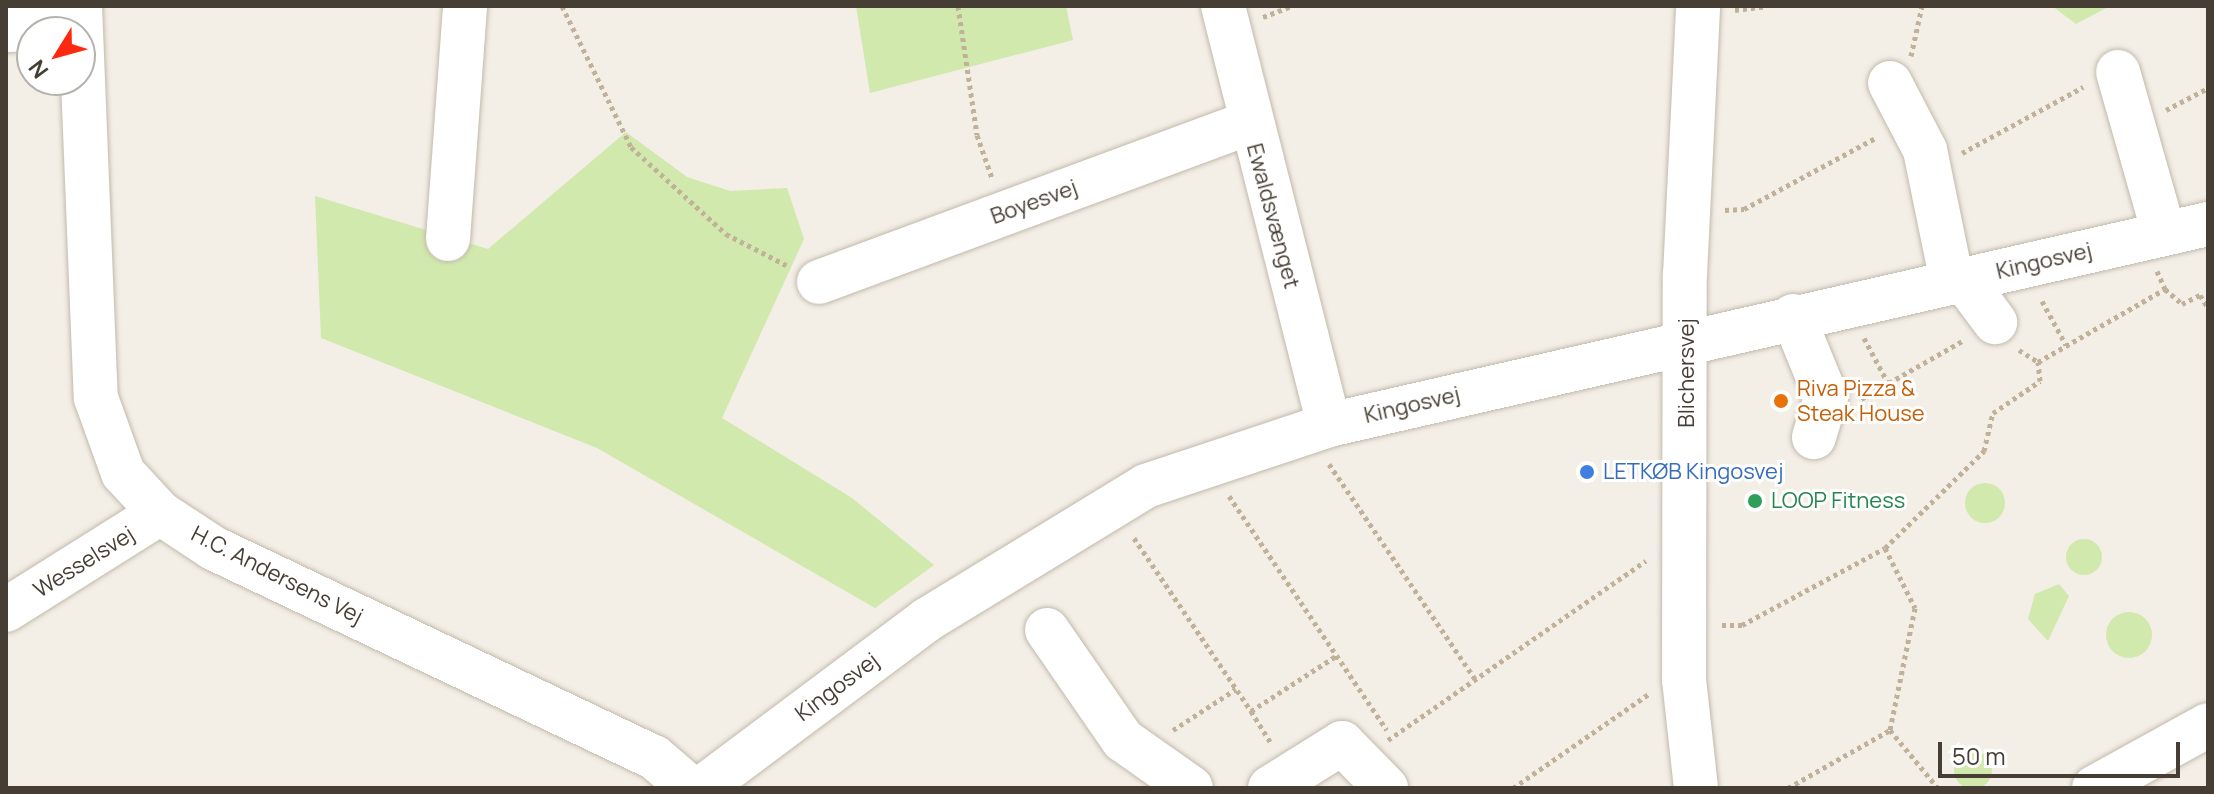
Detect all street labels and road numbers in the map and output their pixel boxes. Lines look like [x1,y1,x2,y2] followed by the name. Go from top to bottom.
[1241,141,1305,291] street label: Ewaldsvænget
[987,174,1081,230] street label: Boyesvej
[1994,237,2094,285] street label: Kingosvej
[1674,318,1700,428] street label: Blichersvej
[1362,381,1462,429] street label: Kingosvej
[187,520,367,630] street label: H.C. Andersens Vej
[29,521,139,603] street label: Wesselsvej
[790,647,884,727] street label: Kingosvej

